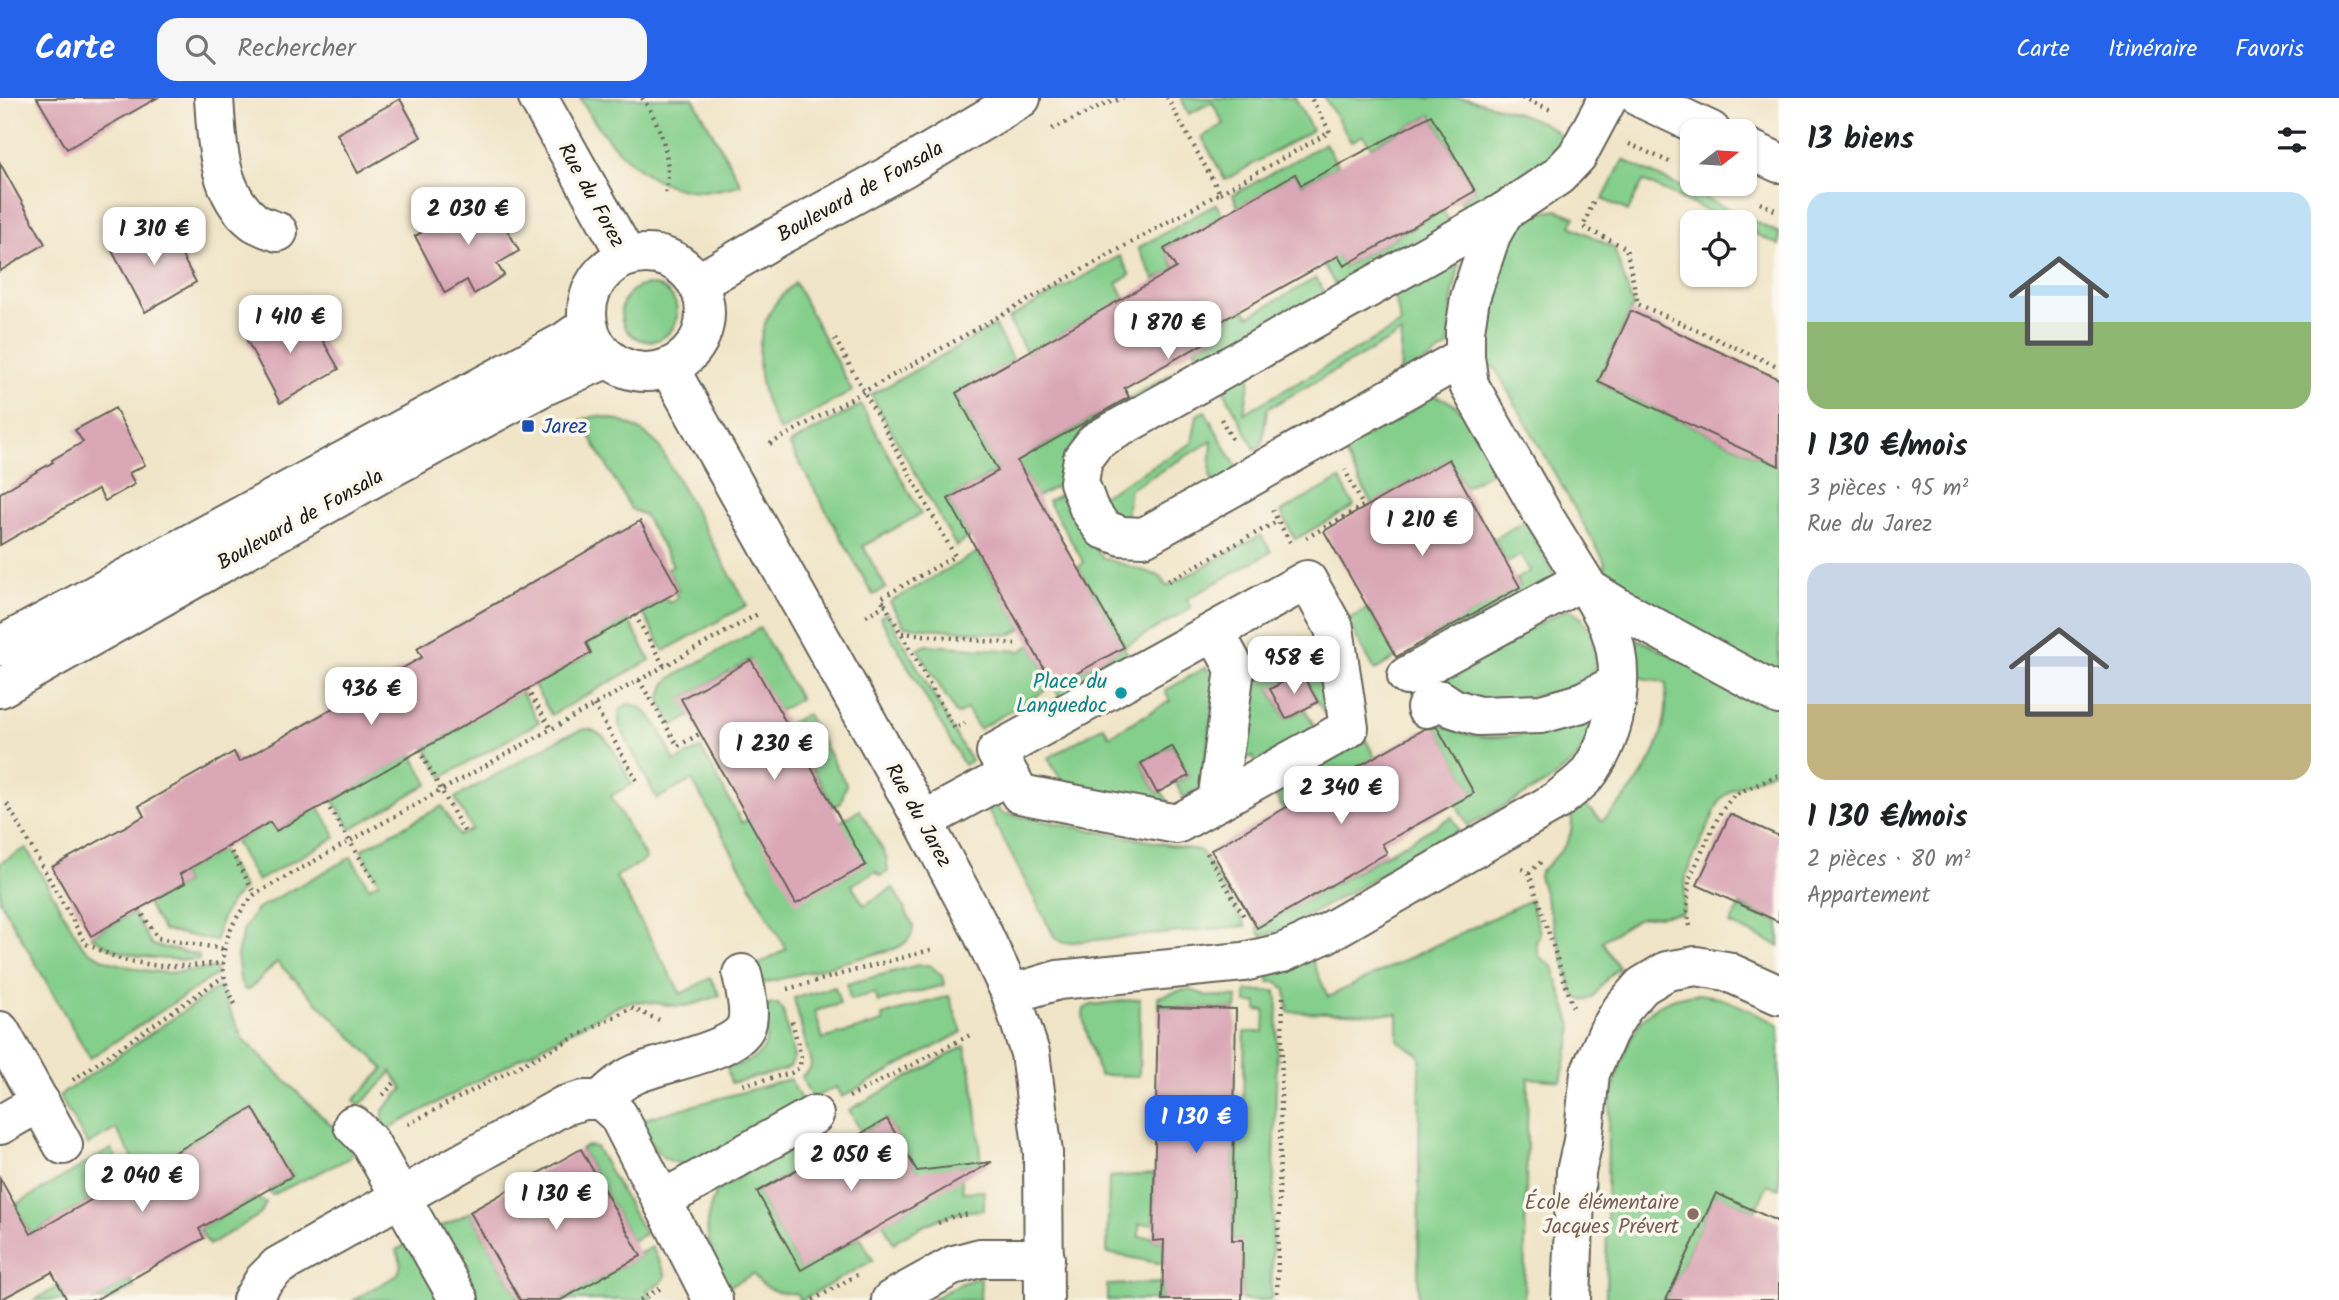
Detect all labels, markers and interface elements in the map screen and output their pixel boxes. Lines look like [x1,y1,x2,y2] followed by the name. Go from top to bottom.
[157,18,647,81] search box
[35,23,115,76] text: Carte
[237,28,356,70] text: Rechercher
[181,30,219,68] icon: search
[2016,30,2070,69] text: Carte
[2108,30,2197,69] text: Itinéraire
[2235,30,2304,69] text: Favoris
[1807,116,1914,164] text: 13 biens
[1680,119,1757,196] north arrow
[1680,119,1757,287] map controls
[2273,121,2311,159] icon: filters
[771,133,950,252] street label: Boulevard de Fonsala
[548,137,633,254] street label: Rue du Forez
[403,188,533,247] pin: 2 030 €
[427,192,509,228] text: 2 030 €
[89,208,219,267] pin: 1 310 €
[1680,210,1757,287] button: locate
[119,212,189,248] text: 1 310 €
[1996,238,2122,364] icon: home
[225,296,355,355] pin: 1 410 €
[255,300,325,336] text: 1 410 €
[1103,302,1233,361] pin: 1 870 €
[1130,306,1206,342] text: 1 870 €
[542,411,587,444] place label: Jarez
[520,418,536,434] marker: Jarez
[1807,423,1968,471] text: 1 130 €/mois
[211,461,390,580] street label: Boulevard de Fonsala
[1807,471,1968,507] text: 3 pièces · 95 m²
[1357,498,1487,558] pin: 1 210 €
[1386,503,1458,539] text: 1 210 €
[1807,507,1932,543] text: Rue du Jarez
[1996,609,2122,735] icon: home
[1245,636,1343,696] pin: 958 €
[1264,641,1324,677] text: 958 €
[1016,666,1107,723] place label: Place du Languedoc
[322,668,420,727] pin: 936 €
[341,672,401,708] text: 936 €
[1113,685,1129,701] marker: Place du Languedoc
[709,722,839,782] pin: 1 230 €
[735,727,813,763] text: 1 230 €
[875,758,960,874] street label: Rue du Jarez
[1276,766,1406,826] pin: 2 340 €
[1300,771,1382,807] text: 2 340 €
[1807,794,1968,842] text: 1 130 €/mois
[1807,842,1970,878] text: 2 pièces · 80 m²
[1807,878,1930,914] text: Appartement
[1131,1096,1261,1155] pin: 1 130 €
[1161,1100,1231,1136] text: 1 130 €
[786,1134,916,1193] pin: 2 050 €
[811,1138,891,1174] text: 2 050 €
[77,1154,207,1214] pin: 2 040 €
[101,1159,183,1195] text: 2 040 €
[491,1172,621,1232] pin: 1 130 €
[521,1177,591,1213] text: 1 130 €
[1525,1187,1680,1244] place label: École élémentaire Jacques Prévert
[1685,1206,1701,1222] marker: École élémentaire Jacques Prévert

